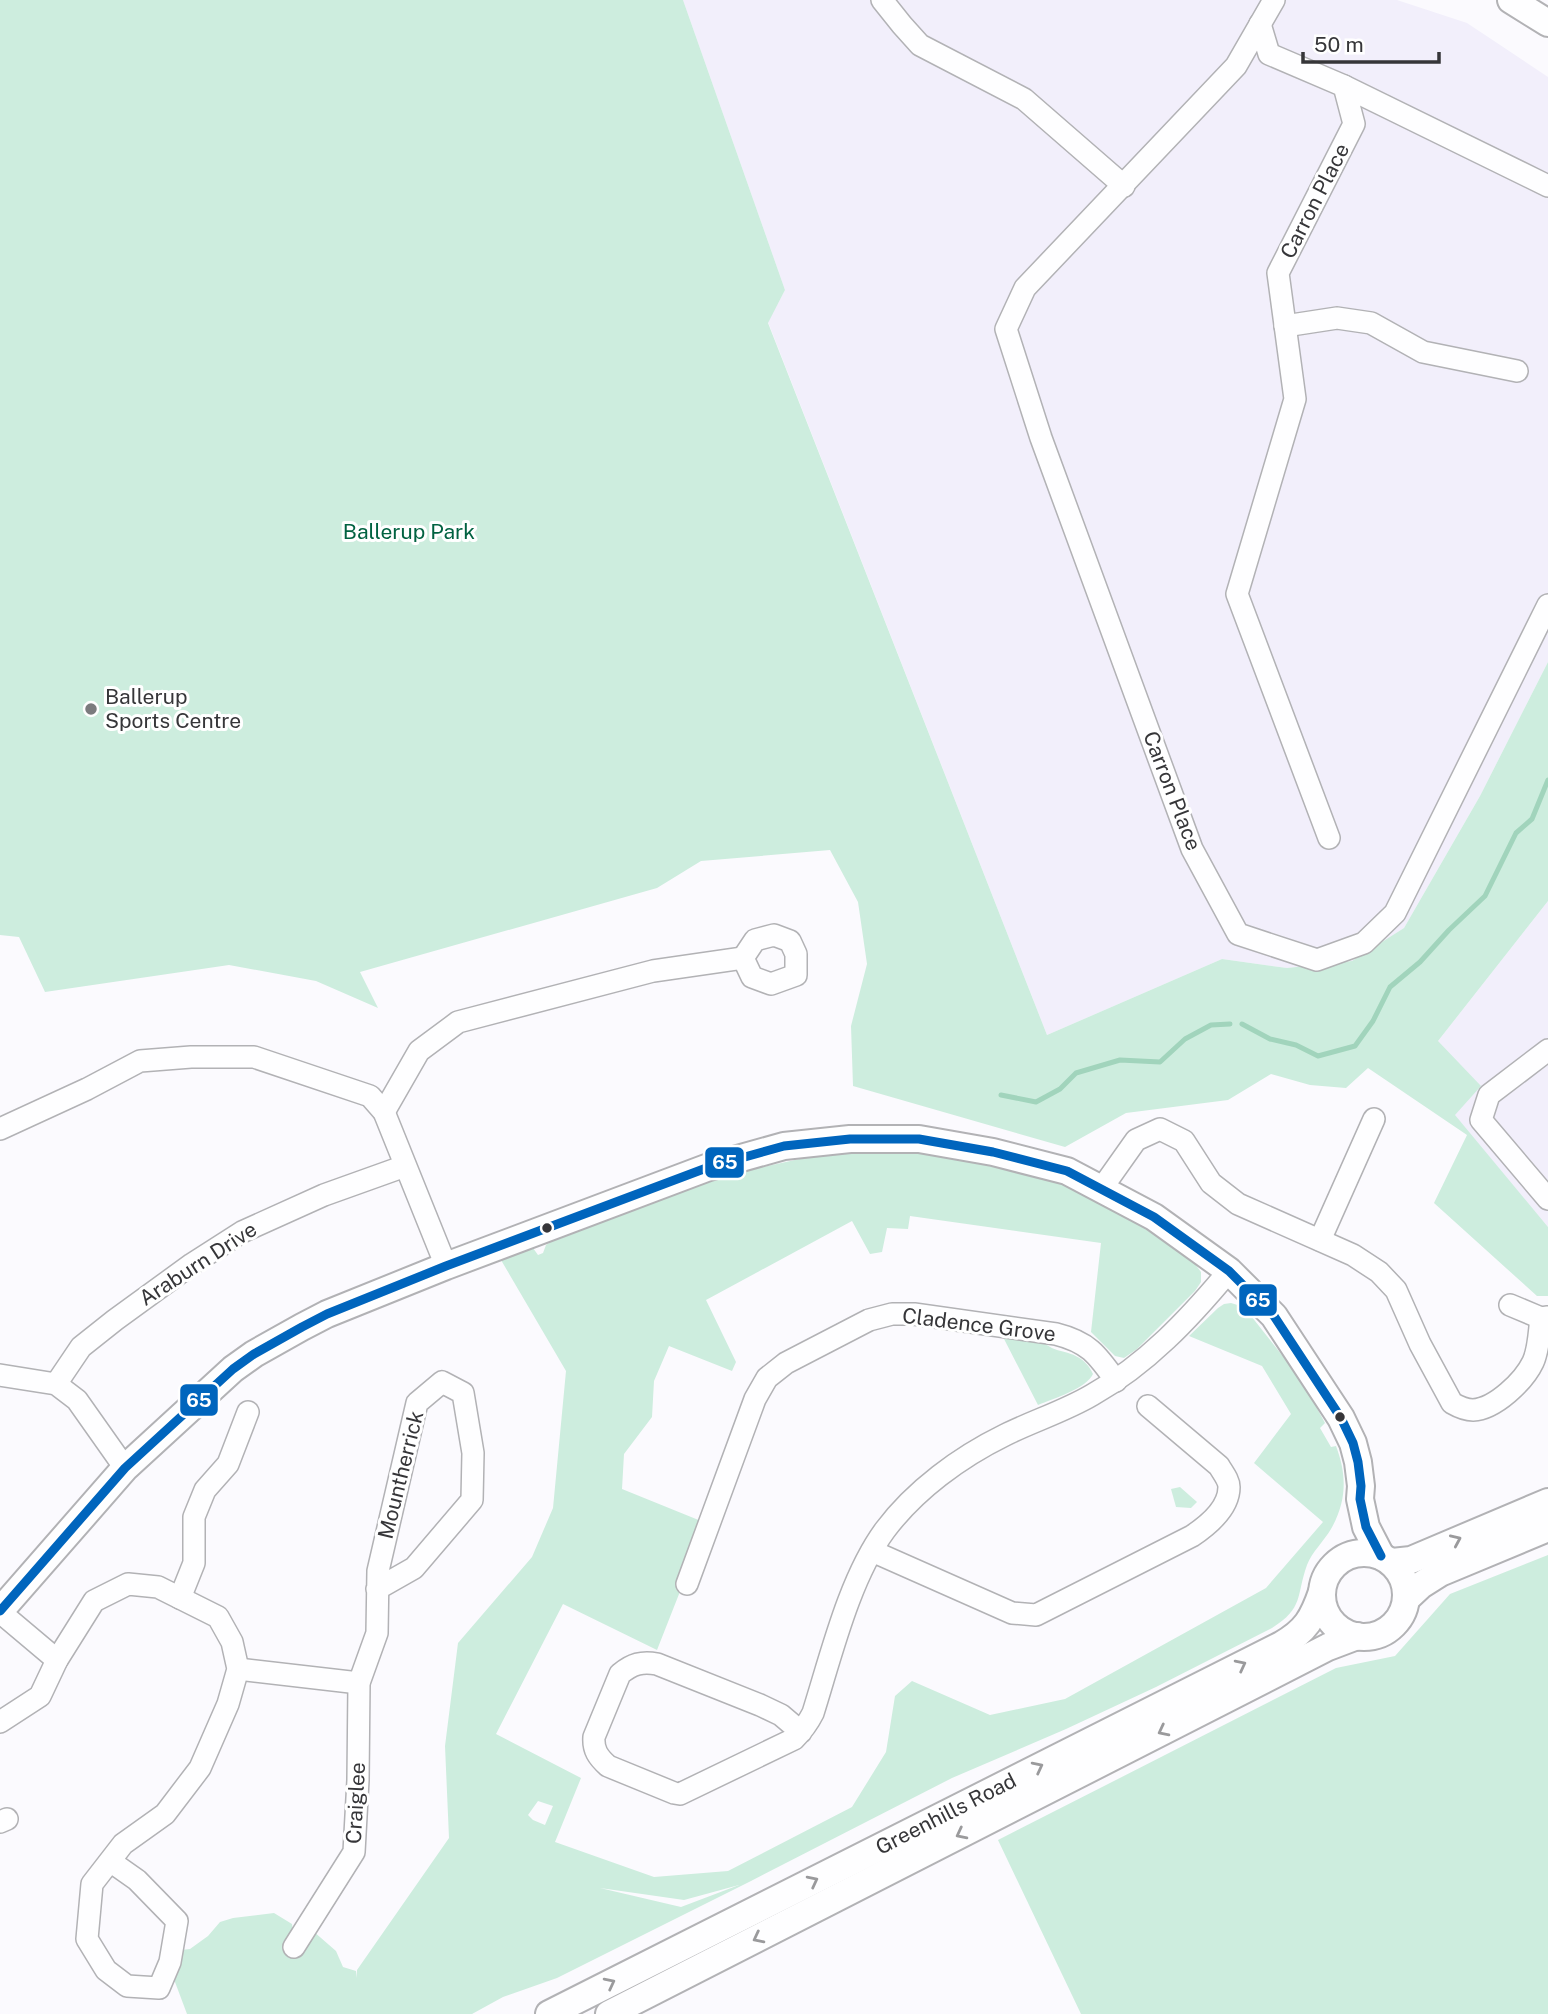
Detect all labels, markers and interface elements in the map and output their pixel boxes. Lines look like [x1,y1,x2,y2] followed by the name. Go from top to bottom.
[1303,21,1440,65] scale bar
[1314,32,1364,57] text: 50 m
[1275,139,1354,262] street label: Carron Place
[343,519,475,544] park label: Ballerup Park
[105,684,241,733] place label: Ballerup Sports Centre
[83,701,99,717] marker: Ballerup Sports Centre
[1138,728,1207,854] street label: Carron Place
[704,1146,745,1179] line badge: 65
[712,1151,738,1173] text: 65
[134,1216,261,1311] street label: Araburn Drive
[540,1221,554,1235] unlabelled marker
[1238,1283,1278,1317] line badge: 65
[1245,1289,1271,1311] text: 65
[901,1303,1057,1346] street label: Cladence Grove
[179,1383,219,1417] line badge: 65
[186,1389,212,1411] text: 65
[373,1408,429,1542] street label: Mountherrick
[1333,1410,1347,1424] unlabelled marker
[1449,1534,1461,1548] one-way arrow
[1234,1659,1246,1673] one-way arrow
[1158,1722,1171,1736] one-way arrow
[341,1761,370,1844] street label: Craiglee
[1031,1762,1043,1776] one-way arrow
[871,1767,1020,1860] street label: Greenhills Road
[956,1826,968,1840] one-way arrow
[806,1875,818,1889] one-way arrow
[753,1929,765,1943] one-way arrow
[603,1978,615,1992] one-way arrow

